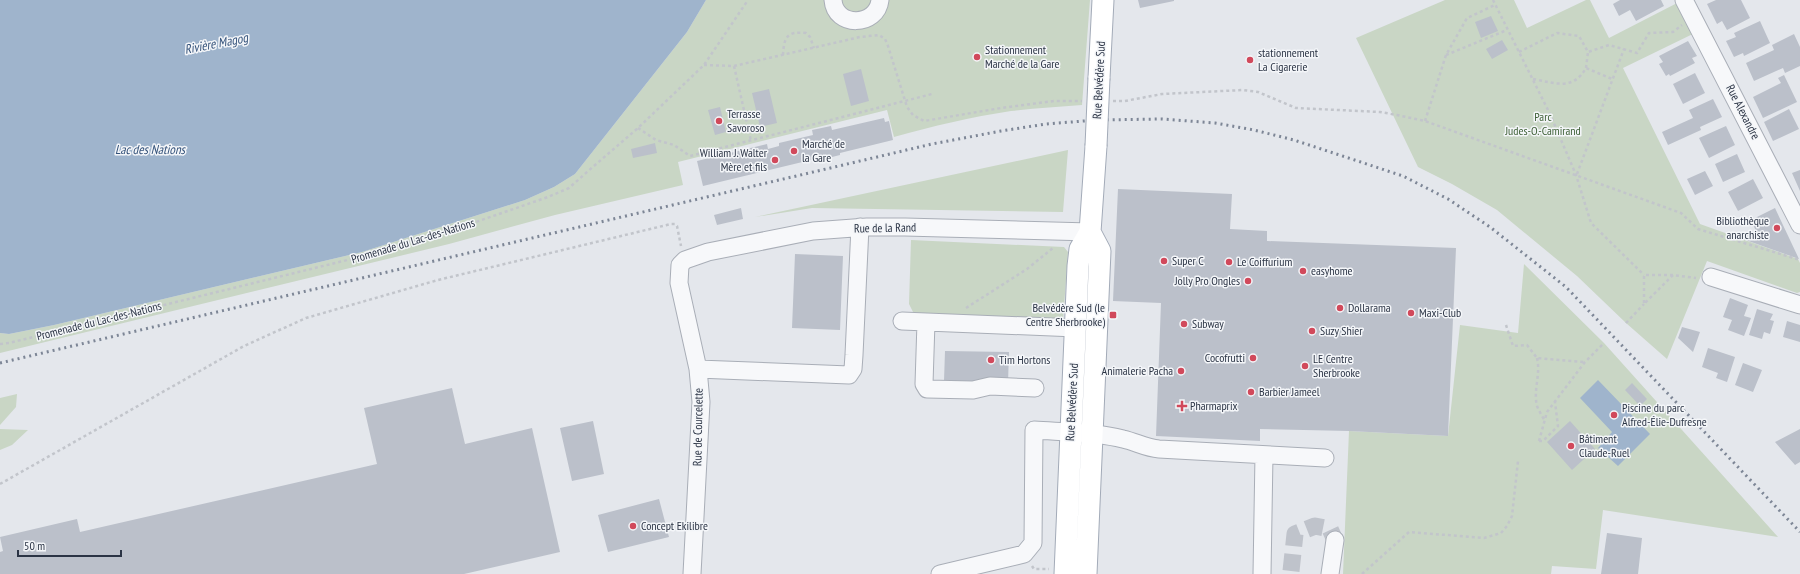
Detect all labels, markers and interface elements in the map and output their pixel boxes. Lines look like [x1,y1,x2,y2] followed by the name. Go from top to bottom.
[183,29,251,58] water label: Rivière Magog
[1089,41,1108,119] street label: Rue Belvédère Sud
[985,42,1060,71] place label: Stationnement Marché de la Gare
[1258,45,1319,74] place label: stationnement La Cigarerie
[972,52,982,62] marker: Stationnement Marché de la Gare
[1245,55,1255,65] marker: stationnement La Cigarerie
[1723,82,1764,142] street label: Rue Alexandre
[727,106,765,135] place label: Terrasse Savoroso
[1504,109,1581,138] park label: Parc Judes-O.-Camirand
[714,116,724,126] marker: Terrasse Savoroso
[802,136,845,165] place label: Marché de la Gare
[115,141,187,158] water label: Lac des Nations
[700,145,768,174] place label: William J. Walter Mère et fils
[789,146,799,156] marker: Marché de la Gare
[770,155,780,165] marker: William J. Walter Mère et fils
[1716,213,1769,242] place label: Bibliothèque anarchiste
[349,215,476,266] street label: Promenade du Lac-des-Nations
[854,219,916,236] street label: Rue de la Rand
[1772,223,1782,233] marker: Bibliothèque anarchiste
[1172,253,1204,268] place label: Super C
[1237,254,1292,269] place label: Le Coiffurium
[1159,256,1169,266] marker: Super C
[1224,257,1234,267] marker: Le Coiffurium
[1311,263,1353,278] place label: easyhome
[1298,266,1308,276] marker: easyhome
[1174,273,1240,288] place label: Jolly Pro Ongles
[1243,276,1253,286] marker: Jolly Pro Ongles
[35,298,163,343] street label: Promenade du Lac-des-Nations
[1026,300,1105,329] place label: Belvédère Sud (le Centre Sherbrooke)
[1348,300,1391,315] place label: Dollarama
[1335,303,1345,313] marker: Dollarama
[1419,305,1461,320] place label: Maxi-Club
[1406,308,1416,318] marker: Maxi-Club
[1108,310,1118,320] marker: Belvédère Sud (le Centre Sherbrooke)
[1192,316,1224,331] place label: Subway
[1179,319,1189,329] marker: Subway
[1320,323,1363,338] place label: Suzy Shier
[1307,326,1317,336] marker: Suzy Shier
[1205,350,1245,365] place label: Cocofrutti
[1313,351,1360,380] place label: LE Centre Sherbrooke
[999,352,1050,367] place label: Tim Hortons
[1248,353,1258,363] marker: Cocofrutti
[986,355,996,365] marker: Tim Hortons
[1300,361,1310,371] marker: LE Centre Sherbrooke
[1062,363,1081,441] street label: Rue Belvédère Sud
[1101,363,1173,378] place label: Animalerie Pacha
[1176,366,1186,376] marker: Animalerie Pacha
[1259,384,1320,399] place label: Barbier Jameel
[1246,387,1256,397] marker: Barbier Jameel
[689,388,706,466] street label: Rue de Courcelette
[1190,398,1238,413] place label: Pharmaprix
[1622,400,1707,429] place label: Piscine du parc Alfred-Élie-Dufresne
[1177,401,1187,411] marker: Pharmaprix
[1609,410,1619,420] marker: Piscine du parc Alfred-Élie-Dufresne
[1579,431,1630,460] place label: Bâtiment Claude-Ruel
[1566,441,1576,451] marker: Bâtiment Claude-Ruel
[641,518,708,533] place label: Concept Ekilibre
[628,521,638,531] marker: Concept Ekilibre
[18,532,121,558] scale bar
[24,538,45,553] text: 50 m

